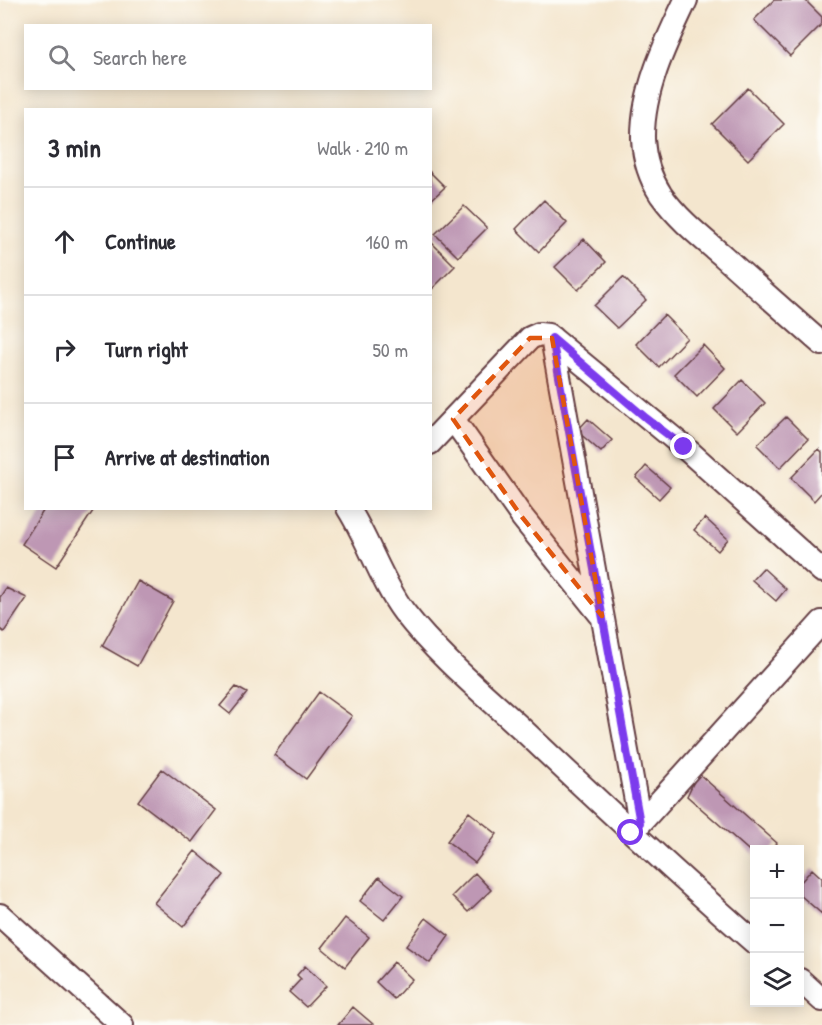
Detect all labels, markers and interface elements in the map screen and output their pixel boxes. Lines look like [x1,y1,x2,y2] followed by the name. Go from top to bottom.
[24,24,432,90] search box
[45,41,78,74] icon: search
[93,42,187,72] text: Search here
[48,130,101,165] text: 3 min
[317,134,408,161] text: Walk · 210 m
[48,225,81,258] icon: ahead
[105,226,176,256] text: Continue
[366,228,408,255] text: 160 m
[48,333,81,366] icon: right
[105,334,188,364] text: Turn right
[372,336,408,363] text: 50 m
[670,433,696,459] route end
[48,441,81,474] icon: arrive
[105,442,270,472] text: Arrive at destination
[617,819,643,845] route start
[750,845,804,1007] map controls
[750,845,804,899] button: +
[750,899,804,953] button: −
[750,953,804,1007] button: layers

